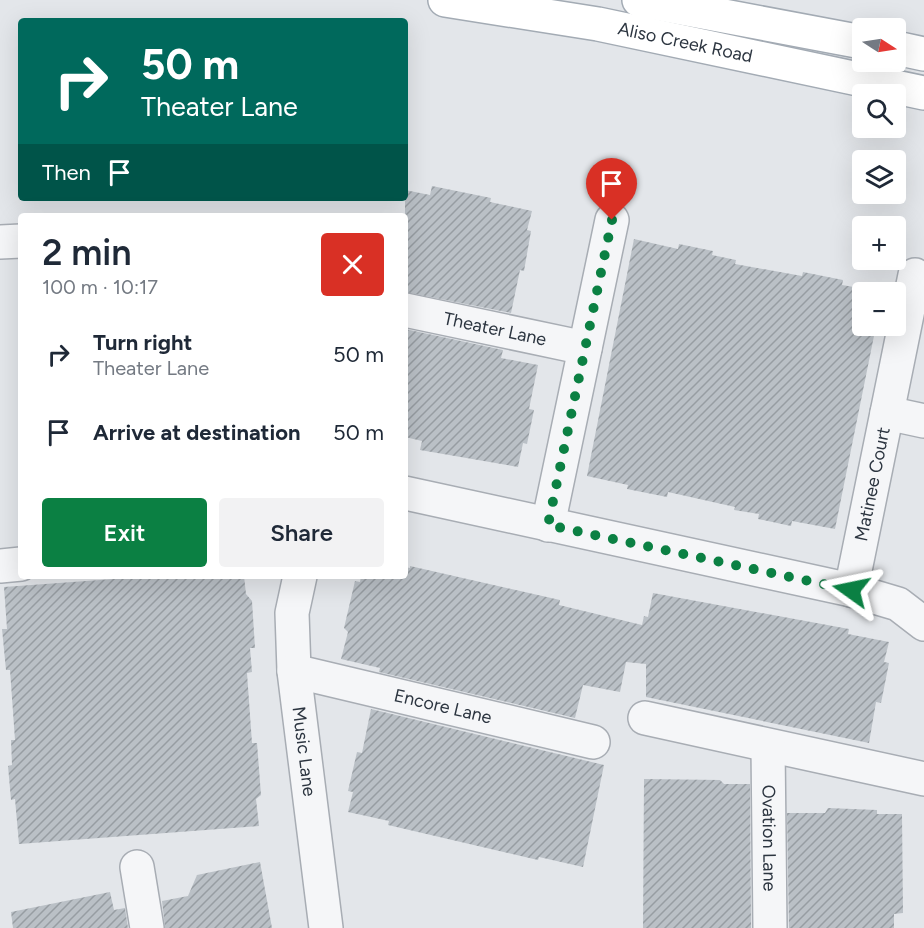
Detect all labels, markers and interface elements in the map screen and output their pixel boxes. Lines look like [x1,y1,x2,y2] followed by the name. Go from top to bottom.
[616,18,755,67] street label: Aliso Creek Road
[852,18,906,72] north arrow
[852,18,906,336] map controls
[141,39,239,90] text: 50 m
[42,42,120,120] icon: right
[852,84,906,138] button: search
[141,90,298,123] text: Theater Lane
[852,150,906,204] button: layers
[103,156,136,189] icon: arrive
[586,158,637,220] pin
[42,159,91,186] text: Then
[595,167,628,200] icon: arrive
[852,216,906,270] button: +
[42,231,132,274] text: 2 min
[321,233,384,296] button: close
[42,275,158,299] text: 100 m · 10:17
[852,282,906,336] button: −
[442,307,549,351] street label: Theater Lane
[93,329,192,356] text: Turn right
[42,338,75,371] icon: right
[333,341,384,368] text: 50 m
[93,356,209,380] text: Theater Lane
[42,416,75,449] icon: arrive
[93,419,301,446] text: Arrive at destination
[333,419,384,446] text: 50 m
[850,425,895,543] street label: Matinee Court
[42,498,207,567] button: Exit
[219,498,384,567] button: Share
[819,558,883,622] position arrow
[392,684,494,729] street label: Encore Lane
[288,705,321,798] street label: Music Lane
[757,785,781,892] street label: Ovation Lane

